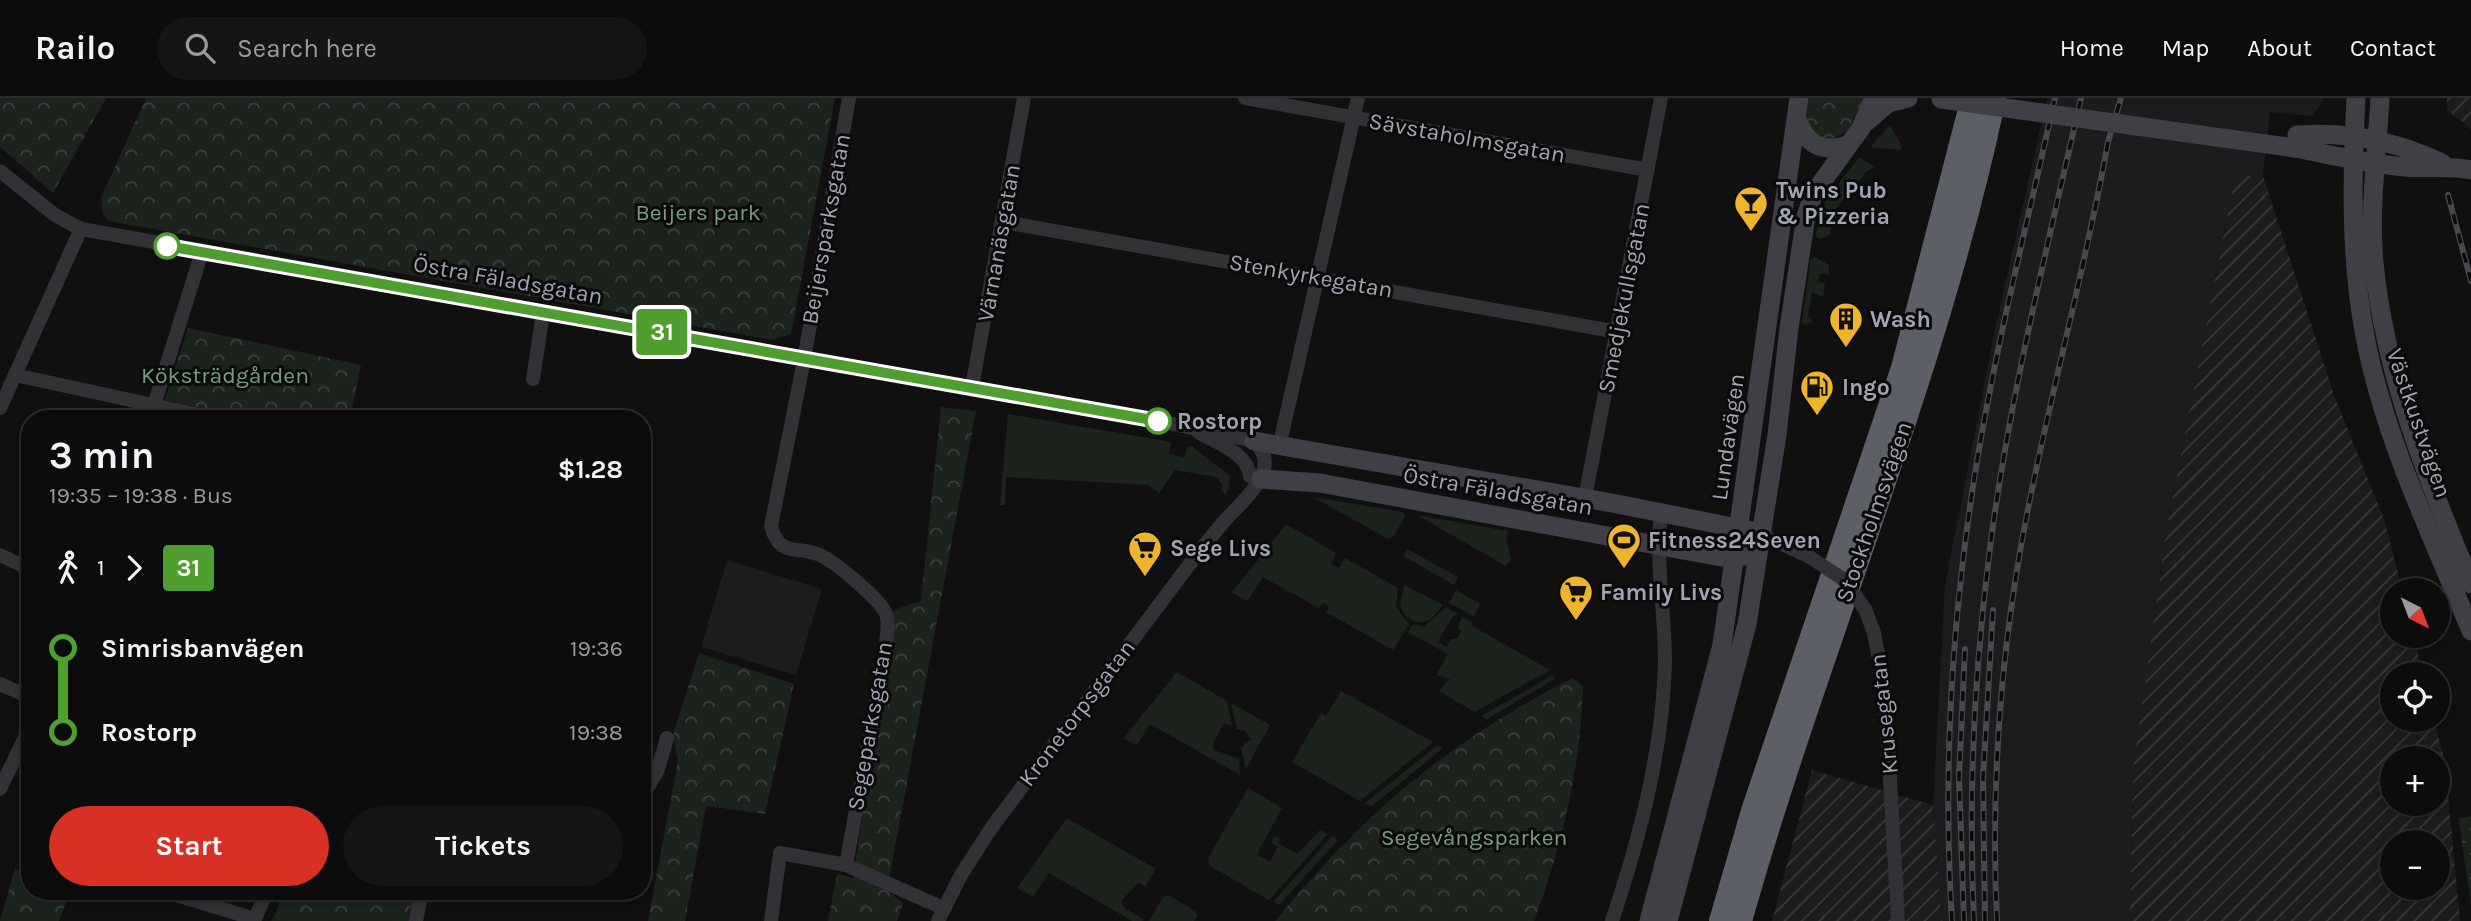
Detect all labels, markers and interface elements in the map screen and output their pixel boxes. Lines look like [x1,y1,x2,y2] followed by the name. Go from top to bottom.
[157,17,647,80] search box
[35,29,115,67] text: Railo
[181,29,219,67] icon: search
[237,33,377,64] text: Search here
[2060,34,2124,62] text: Home
[2162,34,2209,62] text: Map
[2247,34,2312,62] text: About
[2350,34,2436,62] text: Contact
[1367,107,1567,169] street label: Sävstaholmsgatan
[796,132,856,326] street label: Beijersparksgatan
[972,162,1026,324] street label: Värnanäsgatan
[1776,177,1890,230] place label: Twins Pub & Pizzeria
[1732,184,1770,233] bar icon: Twins Pub & Pizzeria
[635,199,761,226] park label: Beijers park
[1592,201,1656,395] street label: Smedjekullsgatan
[154,233,180,259] unlabelled marker
[1227,248,1395,304] street label: Stenkyrkegatan
[411,250,605,310] street label: Östra Fäladsgatan
[1827,300,1865,349] building icon: Wash
[1870,306,1931,333] place label: Wash
[630,309,694,355] line badge: 31
[650,318,674,346] text: 31
[2381,345,2457,501] street label: Västkustvägen
[141,362,309,389] park label: Köksträdgården
[1798,368,1836,417] fuel station icon: Ingo
[1706,372,1750,502] street label: Lundavägen
[1842,374,1890,401] place label: Ingo
[1145,408,1171,434] marker: Rostorp
[1177,408,1262,435] place label: Rostorp
[1830,418,1918,606] street label: Stockholmsvägen
[49,433,154,478] text: 3 min
[558,454,623,485] text: $1.28
[1401,461,1595,521] street label: Östra Fäladsgatan
[49,482,233,509] text: 19:35 – 19:38 · Bus
[1605,521,1643,570] sports icon: Fitness24Seven
[1648,527,1821,554] place label: Fitness24Seven
[1126,529,1164,578] supermarket icon: Sege Livs
[1170,535,1271,562] place label: Sege Livs
[49,549,87,587] icon: walk
[115,549,153,587] icon: forward
[97,554,105,581] text: 1
[177,554,200,582] text: 31
[1557,573,1595,622] supermarket icon: Family Livs
[2380,578,2450,648] north arrow
[2380,578,2450,900] map controls
[1600,579,1722,606] place label: Family Livs
[101,633,304,664] text: Simrisbanvägen
[1013,634,1141,792] street label: Kronetorpsgatan
[570,635,623,662] text: 19:36
[842,640,898,812] street label: Segeparksgatan
[1864,652,1904,776] street label: Krusegatan
[2380,662,2450,732] button: locate
[101,717,197,748] text: Rostorp
[569,719,623,746] text: 19:38
[2380,746,2450,816] button: +
[49,806,329,886] button: Start
[343,806,623,886] button: Tickets
[1381,824,1567,851] park label: Segevångsparken
[2380,830,2450,900] button: −

